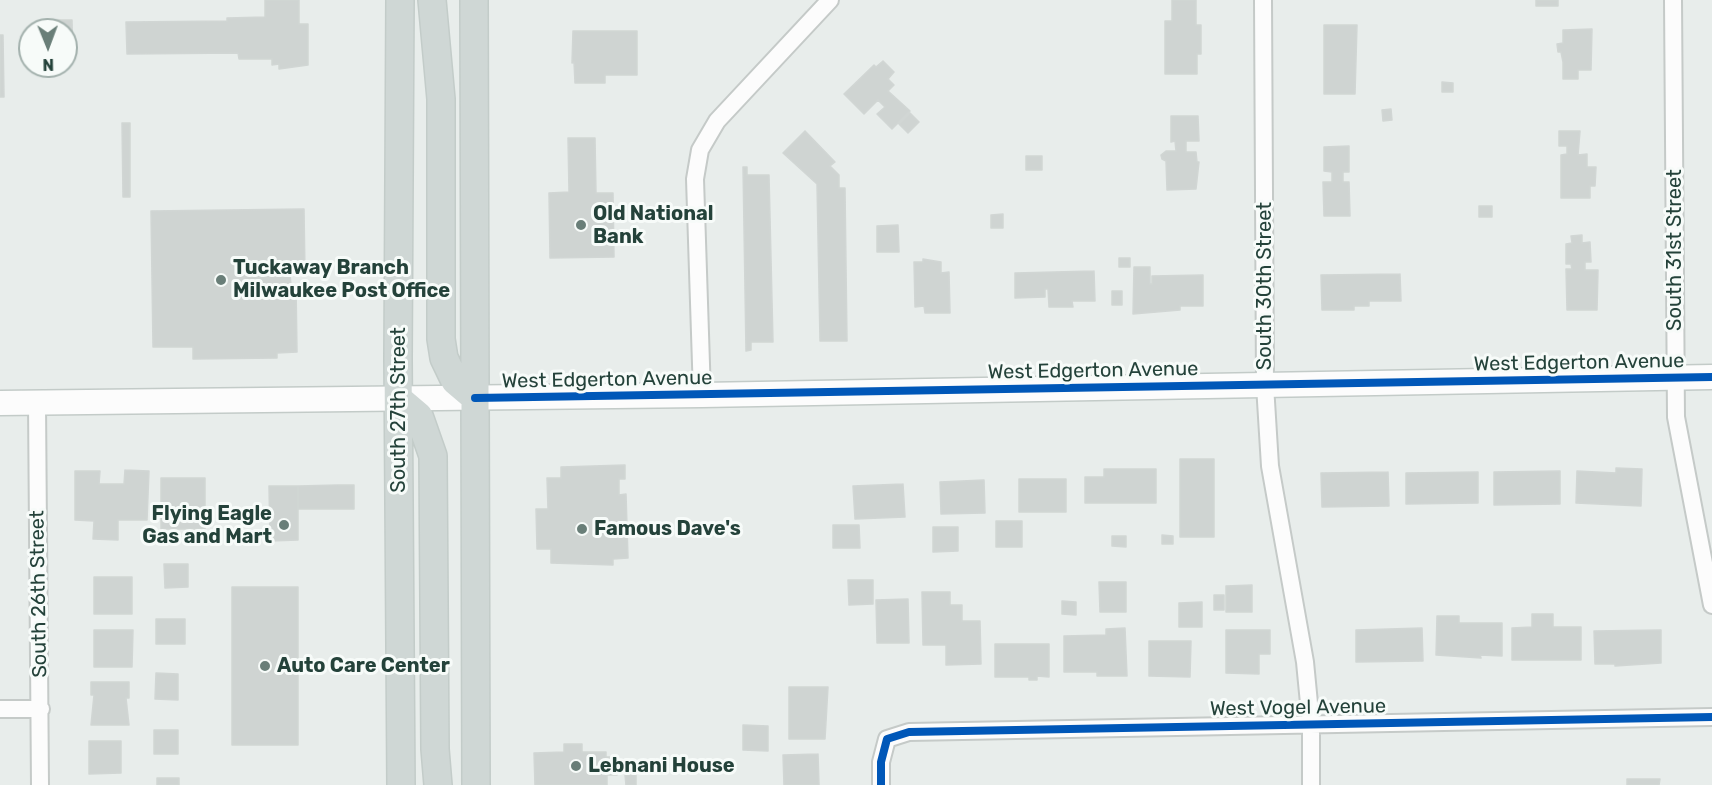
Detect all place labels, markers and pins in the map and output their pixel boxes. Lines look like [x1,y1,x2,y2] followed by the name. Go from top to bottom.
[593,202,714,249] place label: Old National Bank
[574,218,588,232] marker: Old National Bank
[233,256,450,303] place label: Tuckaway Branch Milwaukee Post Office
[214,273,228,287] marker: Tuckaway Branch Milwaukee Post Office
[142,502,272,549] place label: Flying Eagle Gas and Mart
[594,517,741,541] place label: Famous Dave's
[277,518,291,532] marker: Flying Eagle Gas and Mart
[575,522,589,536] marker: Famous Dave's
[277,654,450,678] place label: Auto Care Center
[258,659,272,673] marker: Auto Care Center
[588,754,735,778] place label: Lebnani House
[569,759,583,773] marker: Lebnani House

